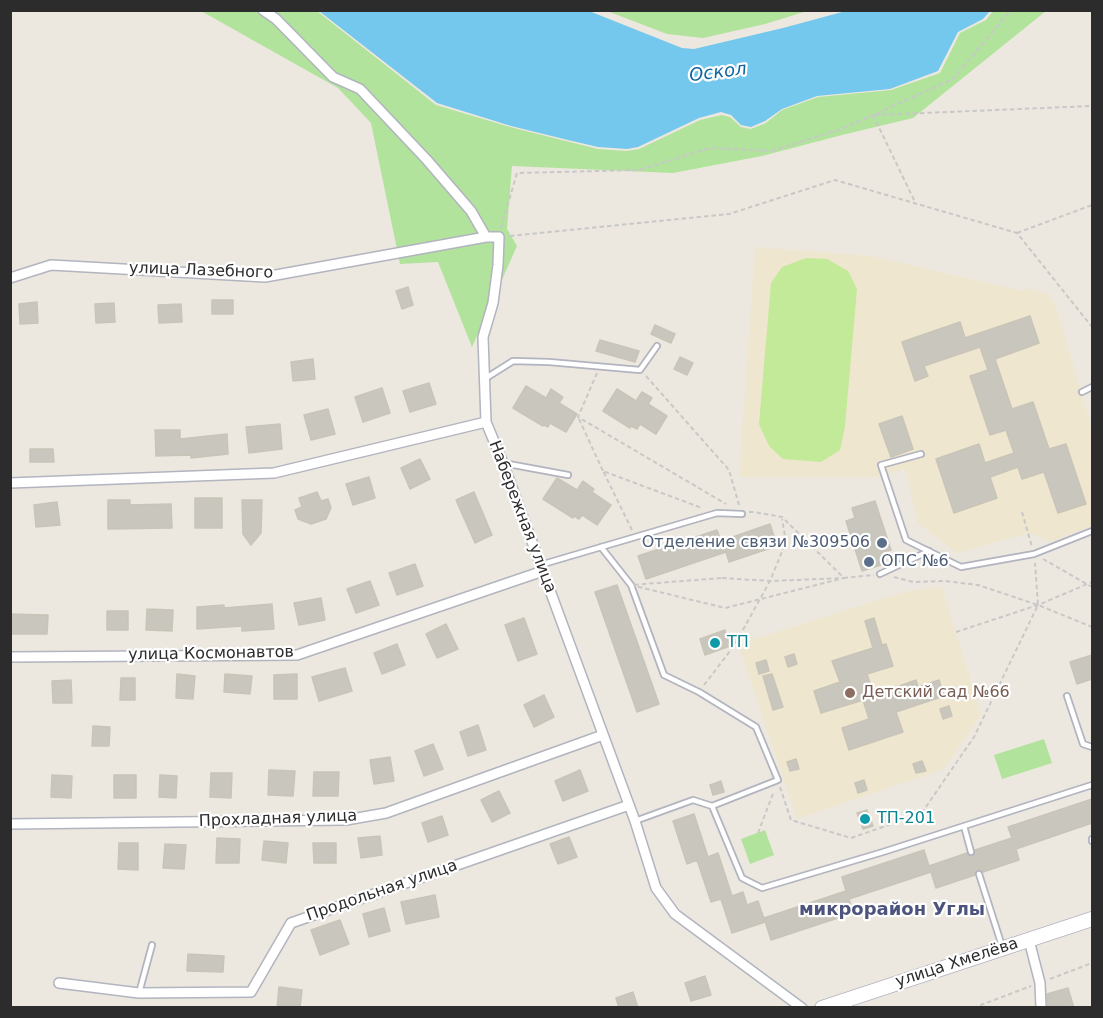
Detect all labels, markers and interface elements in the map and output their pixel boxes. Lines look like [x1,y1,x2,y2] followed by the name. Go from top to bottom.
[688,59,748,87] water label: Оскол
[129,259,273,283] street label: улица Лазебного
[484,438,560,596] street label: Набережная улица
[642,533,870,553] place label: Отделение связи №309506
[875,536,889,550] marker: Отделение связи №309506
[881,552,949,572] place label: ОПС №6
[862,555,876,569] marker: ОПС №6
[727,633,749,653] place label: ТП
[708,636,722,650] marker: ТП
[128,643,294,665] street label: улица Космонавтов
[862,683,1010,703] place label: Детский сад №66
[843,686,857,700] marker: Детский сад №66
[199,807,357,831] street label: Прохладная улица
[877,809,935,829] place label: ТП-201
[858,812,872,826] marker: ТП-201
[304,856,460,926] street label: Продольная улица
[799,899,985,921] district label: микрорайон Углы
[893,934,1021,992] street label: улица Хмелёва

